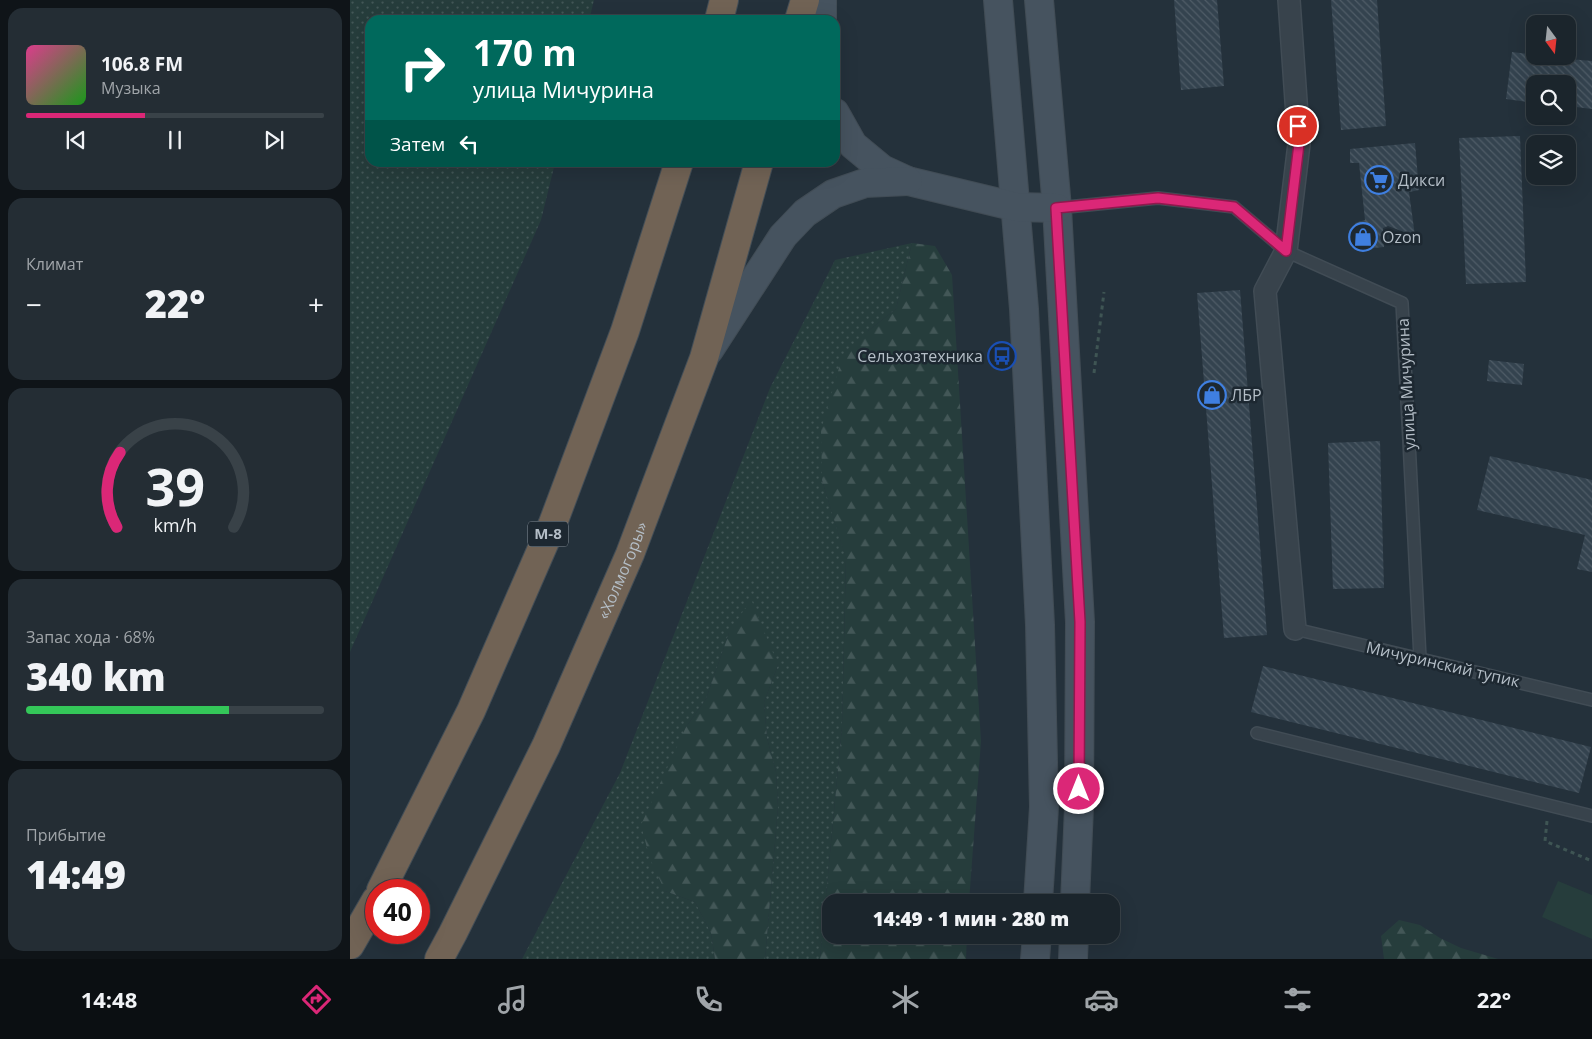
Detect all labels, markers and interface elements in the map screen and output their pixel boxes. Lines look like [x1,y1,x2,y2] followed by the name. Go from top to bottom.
[1526,15,1576,65] north arrow
[1526,15,1576,185] map controls
[473,29,577,76] text: 170 m
[390,35,455,100] icon: right
[101,51,183,77] text: 106.8 FM
[473,74,654,104] text: улица Мичурина
[1526,75,1576,125] button: search
[101,77,161,99] text: Музыка
[1277,105,1319,147] pin
[1284,112,1312,140] icon: arrive
[62,126,90,154] icon: previous
[161,126,189,154] icon: pause
[260,126,288,154] icon: next
[455,130,483,158] icon: left
[390,131,445,157] text: Затем
[1526,135,1576,185] button: layers
[1364,165,1394,195] supermarket icon: Дикси
[1398,169,1445,191] place label: Дикси
[1348,222,1378,252] shop icon: Ozon
[1382,226,1421,248] place label: Ozon
[26,253,83,275] text: Климат
[145,277,205,329] text: 22°
[26,285,42,323] text: −
[308,285,324,323] text: +
[1392,318,1420,450] street label: улица Мичурина
[987,341,1017,371] bus stop icon: Сельхозтехника
[857,345,983,367] place label: Сельхозтехника
[1197,380,1227,410] shop icon: ЛБР
[1231,384,1262,406] place label: ЛБР
[145,450,205,521] text: 39
[153,513,197,537] text: km/h
[592,518,652,622] street label: «Холмогоры»
[528,522,568,546] road number: М-8
[26,626,155,648] text: Запас хода · 68%
[1364,636,1523,693] street label: Мичуринский тупик
[26,650,166,702] text: 340 km
[1052,762,1104,814] position arrow
[26,824,106,846] text: Прибытие
[26,848,126,900] text: 14:49
[365,879,430,944] speed limit sign: 40
[873,906,1069,932] text: 14:49 · 1 мин · 280 m
[299,982,334,1017] icon: directions
[495,982,530,1017] icon: music
[691,982,726,1017] icon: phone
[888,982,923,1017] icon: climate
[1084,982,1119,1017] icon: car
[1280,982,1315,1017] icon: filters
[81,984,137,1014] text: 14:48
[1477,984,1511,1014] text: 22°

